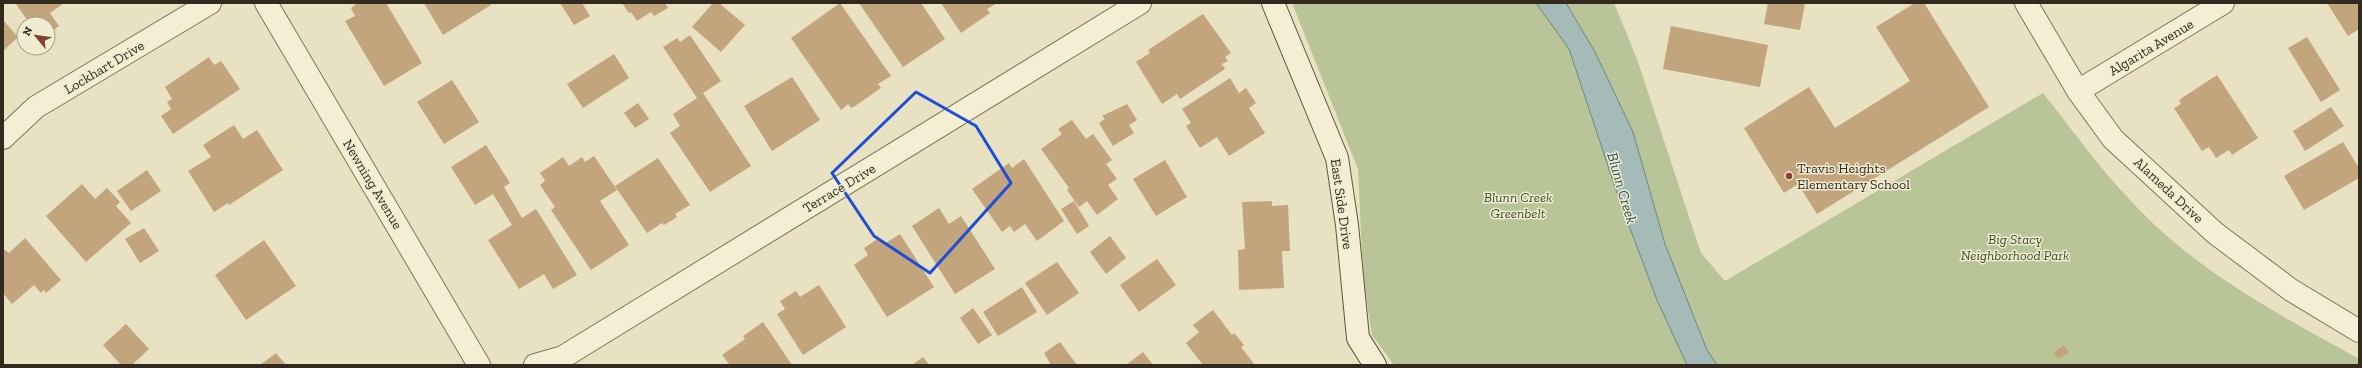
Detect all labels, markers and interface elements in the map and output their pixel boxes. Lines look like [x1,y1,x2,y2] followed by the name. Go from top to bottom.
[2106,15,2197,79] street label: Algarita Avenue
[16,16,56,56] north arrow
[20,24,36,38] text: N
[61,37,148,98] street label: Lockhart Drive
[339,136,406,233] street label: Newning Avenue
[1603,150,1641,226] water label: Blunn Creek
[2130,154,2207,227] street label: Alameda Drive
[1327,158,1356,251] street label: East Side Drive
[800,160,879,217] street label: Terrace Drive
[1797,160,1910,193] place label: Travis Heights Elementary School
[1784,171,1794,181] marker: Travis Heights Elementary School
[1484,189,1552,222] park label: Blunn Creek Greenbelt
[1961,231,2069,264] park label: Big Stacy Neighborhood Park

